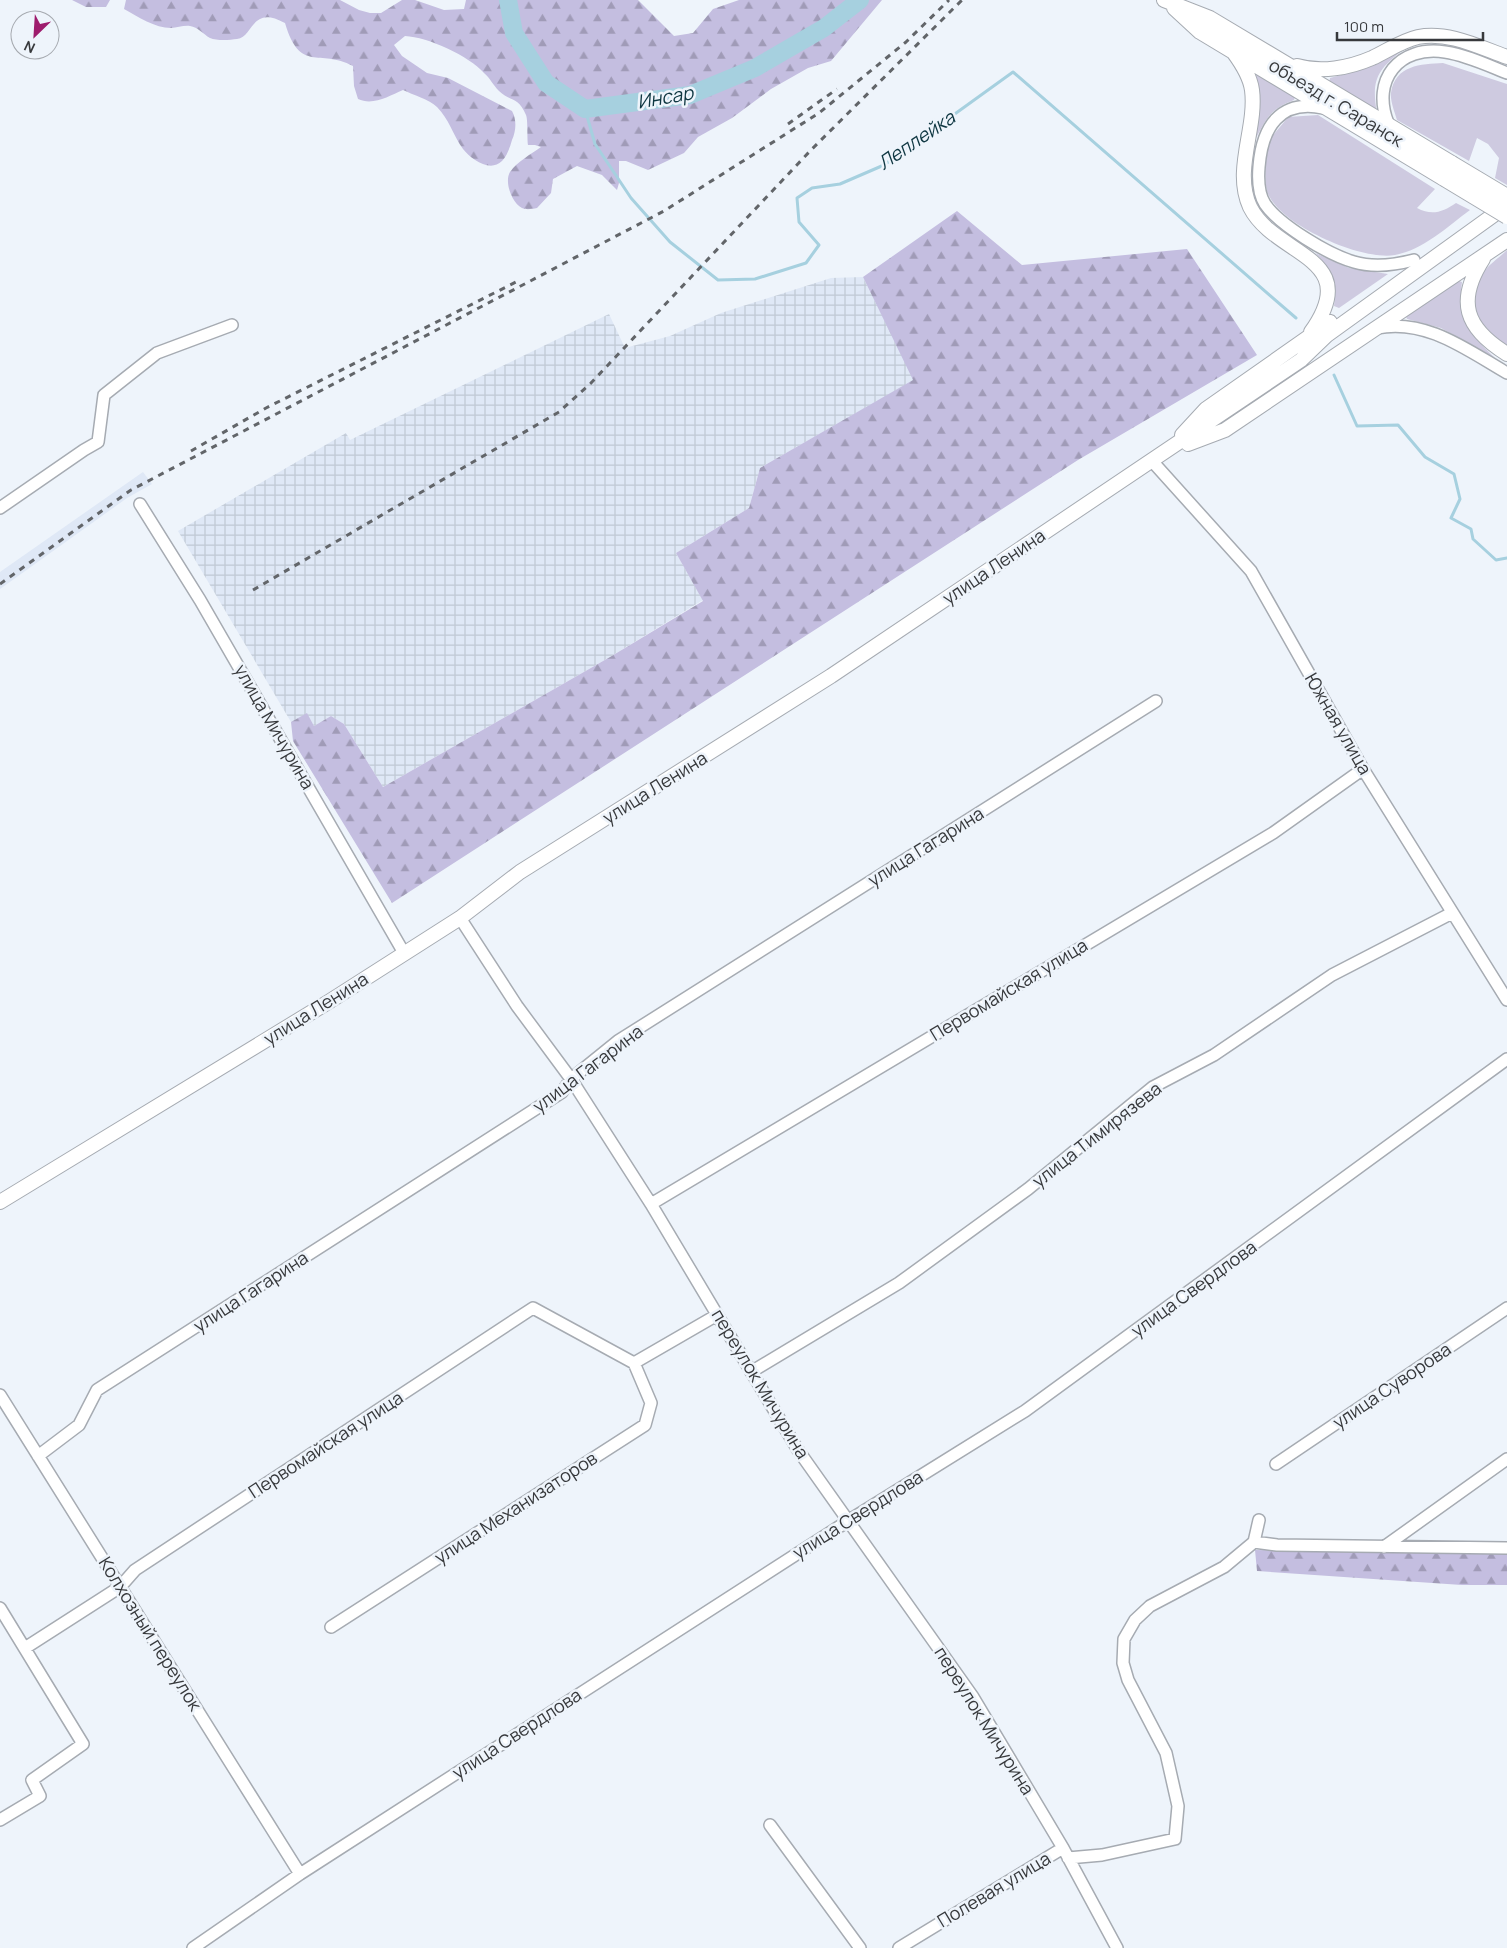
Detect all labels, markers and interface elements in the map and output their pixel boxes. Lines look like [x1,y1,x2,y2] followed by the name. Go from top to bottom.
[10,10,60,60] north arrow
[1337,10,1483,42] scale bar
[1344,16,1384,37] text: 100 m
[21,36,38,58] text: N
[1265,52,1409,152] street label: объезд г. Саранск
[635,79,697,115] water label: Инсар
[872,104,961,175] water label: Леплейка
[937,523,1050,609] street label: улица Ленина
[229,660,320,793] street label: улица Мичурина
[1300,668,1378,779] street label: Южная улица
[598,745,711,829] street label: улица Ленина
[863,801,988,891] street label: улица Гагарина
[925,933,1092,1046] street label: Первомайская улица
[259,966,372,1050] street label: улица Ленина
[527,1019,647,1118] street label: улица Гагарина
[1027,1076,1166,1192] street label: улица Тимирязева
[1126,1235,1261,1342] street label: улица Свердлова
[188,1245,312,1337] street label: улица Гагарина
[707,1304,815,1463] street label: переулок Мичурина
[1328,1337,1455,1434] street label: улица Суворова
[243,1385,407,1503] street label: Первомайская улица
[430,1445,602,1569] street label: улица Механизаторов
[788,1464,927,1564] street label: улица Свердлова
[94,1552,209,1716] street label: Колхозный переулок
[929,1642,1040,1799] street label: переулок Мичурина
[447,1682,586,1784] street label: улица Свердлова
[932,1846,1055,1932] street label: Полевая улица

